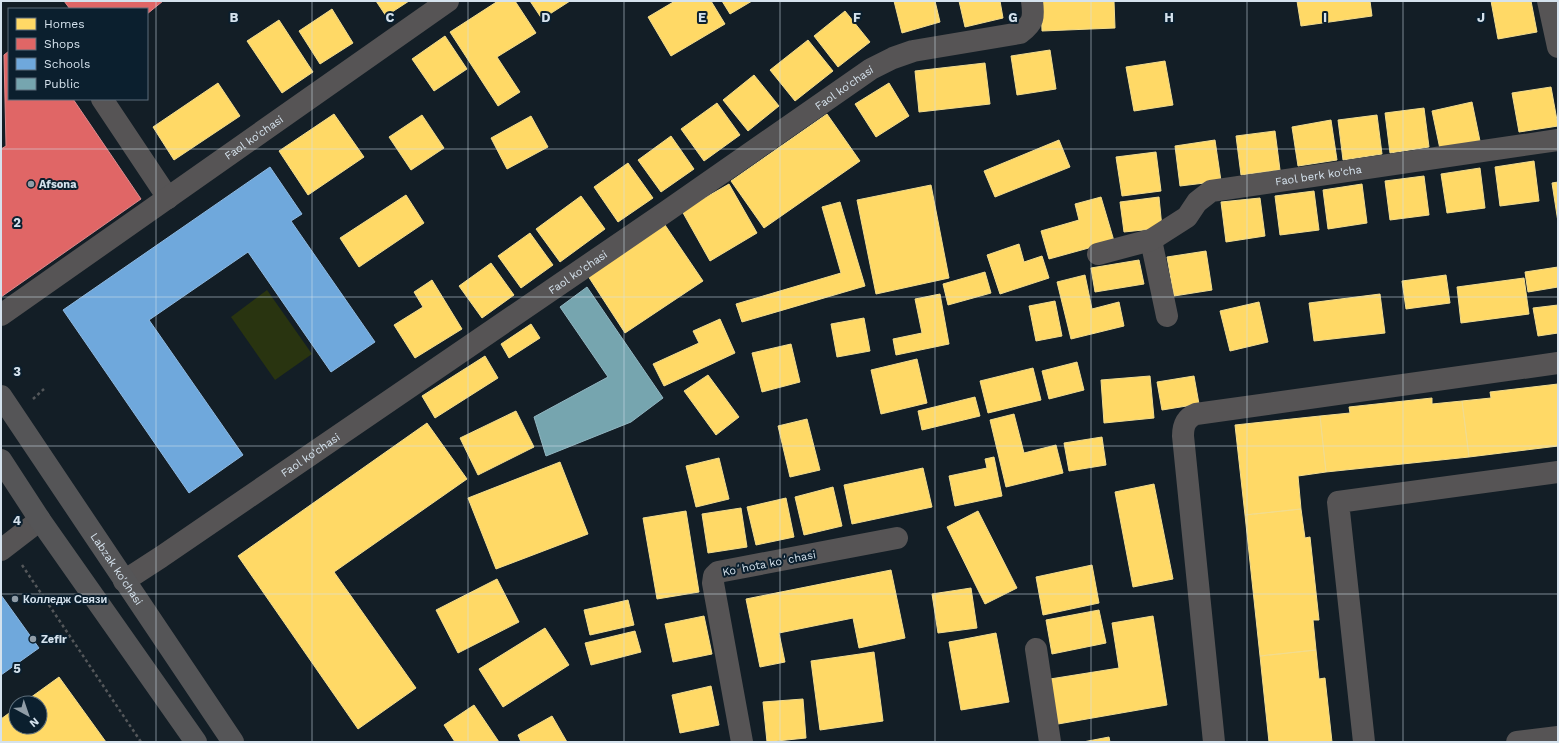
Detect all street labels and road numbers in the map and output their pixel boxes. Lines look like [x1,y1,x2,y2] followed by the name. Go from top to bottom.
[813,63,876,113] street label: Faol ko'chasi
[222,113,286,163] street label: Faol ko'chasi
[1274,163,1363,188] street label: Faol berk ko'cha
[546,248,610,297] street label: Faol ko'chasi
[279,431,343,480] street label: Faol ko'chasi
[88,530,145,608] street label: Labzak ko'chasi
[721,548,817,579] street label: Koʻhota koʻchasi

